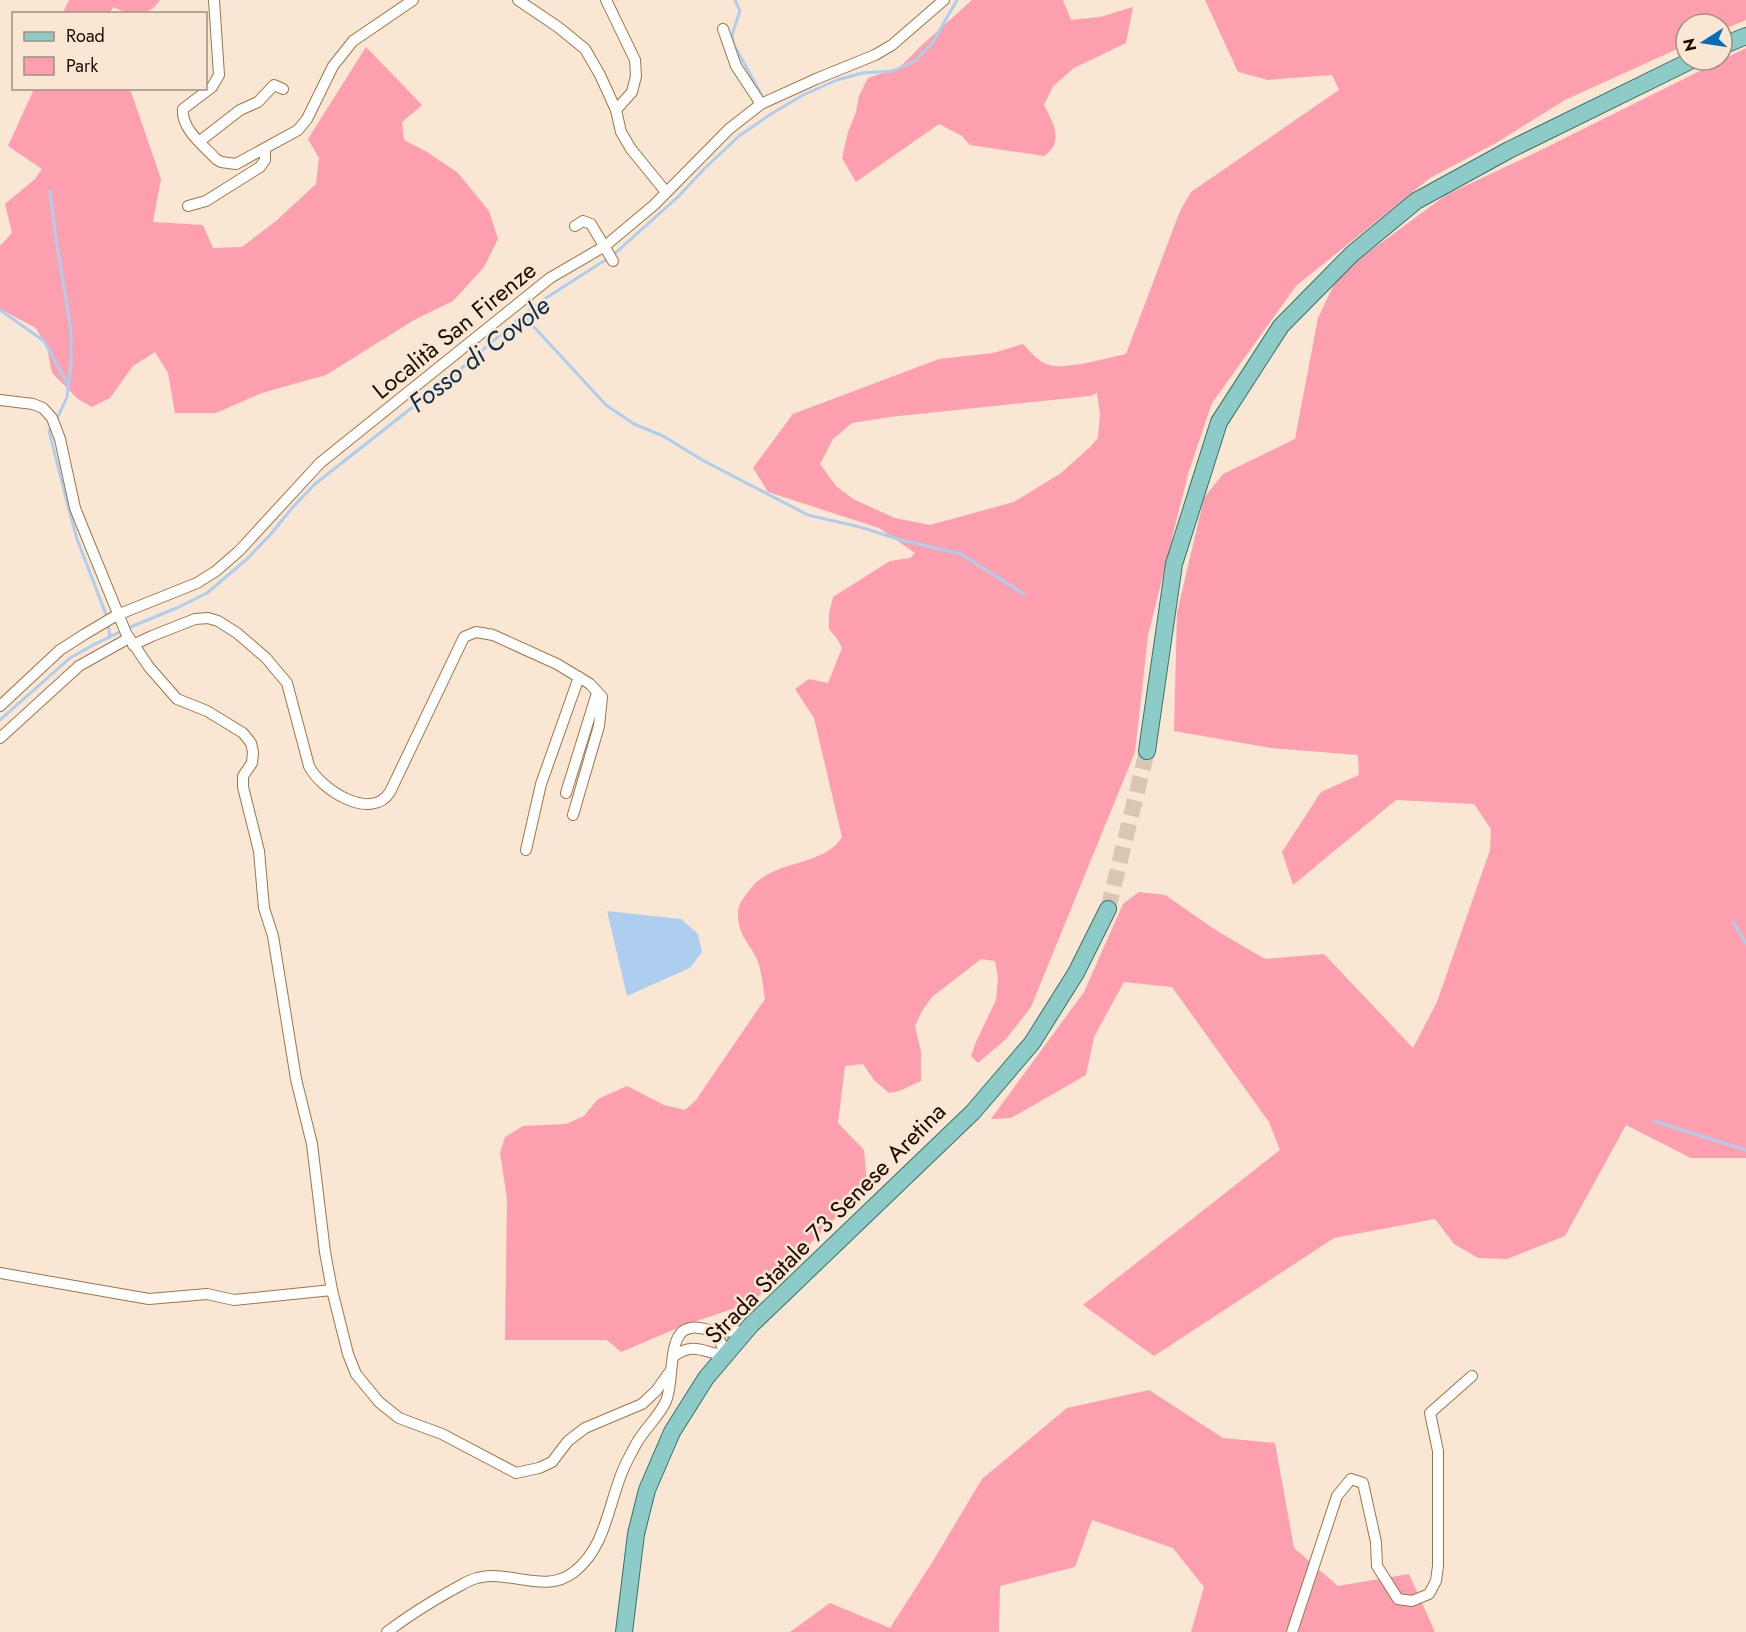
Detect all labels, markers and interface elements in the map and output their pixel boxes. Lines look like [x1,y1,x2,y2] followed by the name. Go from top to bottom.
[12,12,207,90] legend
[1674,12,1734,72] north arrow
[66,23,105,49] text: Road
[1677,36,1702,54] text: N
[66,53,98,79] text: Park
[365,253,543,407] street label: Località San Firenze
[400,287,558,421] water label: Fosso di Covole
[696,1094,954,1352] street label: Strada Statale 73 Senese Aretina

